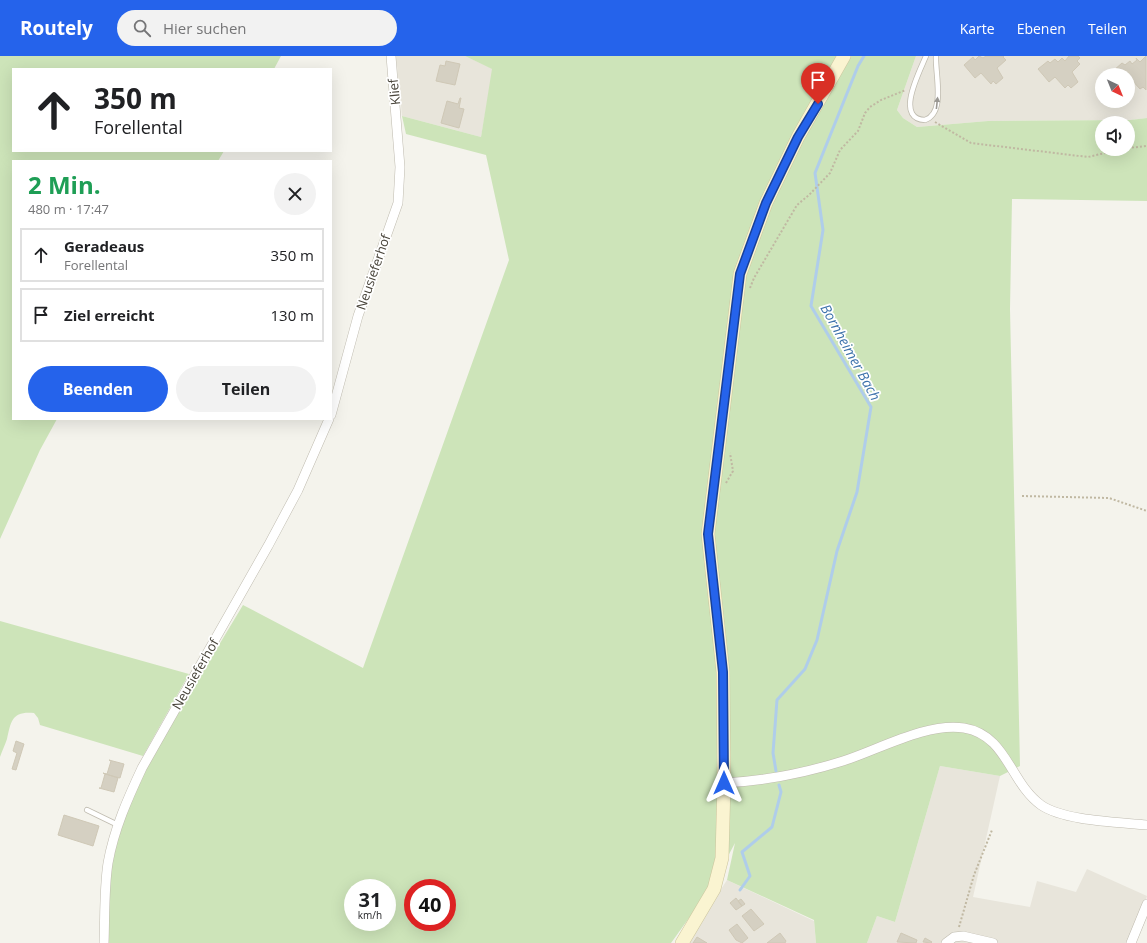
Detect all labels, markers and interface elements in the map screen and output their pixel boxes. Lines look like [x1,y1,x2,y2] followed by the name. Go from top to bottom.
[117,10,397,46] search box
[20,15,93,41] text: Routely
[131,17,153,39] icon: search
[163,18,247,38] text: Hier suchen
[960,19,995,38] text: Karte
[1017,19,1066,38] text: Ebenen
[1088,19,1127,38] text: Teilen
[801,63,835,104] pin
[1095,68,1135,108] north arrow
[1095,68,1135,156] map controls
[807,69,829,91] icon: arrive
[384,77,404,106] street label: Klief
[94,79,177,117] text: 350 m
[28,84,80,136] icon: ahead
[934,97,940,109] one-way arrow
[94,115,183,139] text: Forellental
[1095,116,1135,156] button: sound
[28,168,101,201] text: 2 Min.
[274,173,316,215] button: close
[28,200,109,218] text: 480 m · 17:47
[352,231,395,312] street label: Neusieferhof
[64,236,144,256] text: Geradeaus
[30,244,52,266] icon: ahead
[270,245,314,265] text: 350 m
[64,256,128,274] text: Forellental
[817,300,885,404] water label: Bornheimer Bach
[30,304,52,326] icon: arrive
[64,305,155,325] text: Ziel erreicht
[270,305,314,325] text: 130 m
[28,366,168,412] button: Beenden
[176,366,316,412] button: Teilen
[167,635,223,713] street label: Neusieferhof
[703,762,745,804] position arrow
[404,879,456,931] speed limit sign: 40
[359,886,381,913] text: 31
[358,908,382,922] text: km/h

